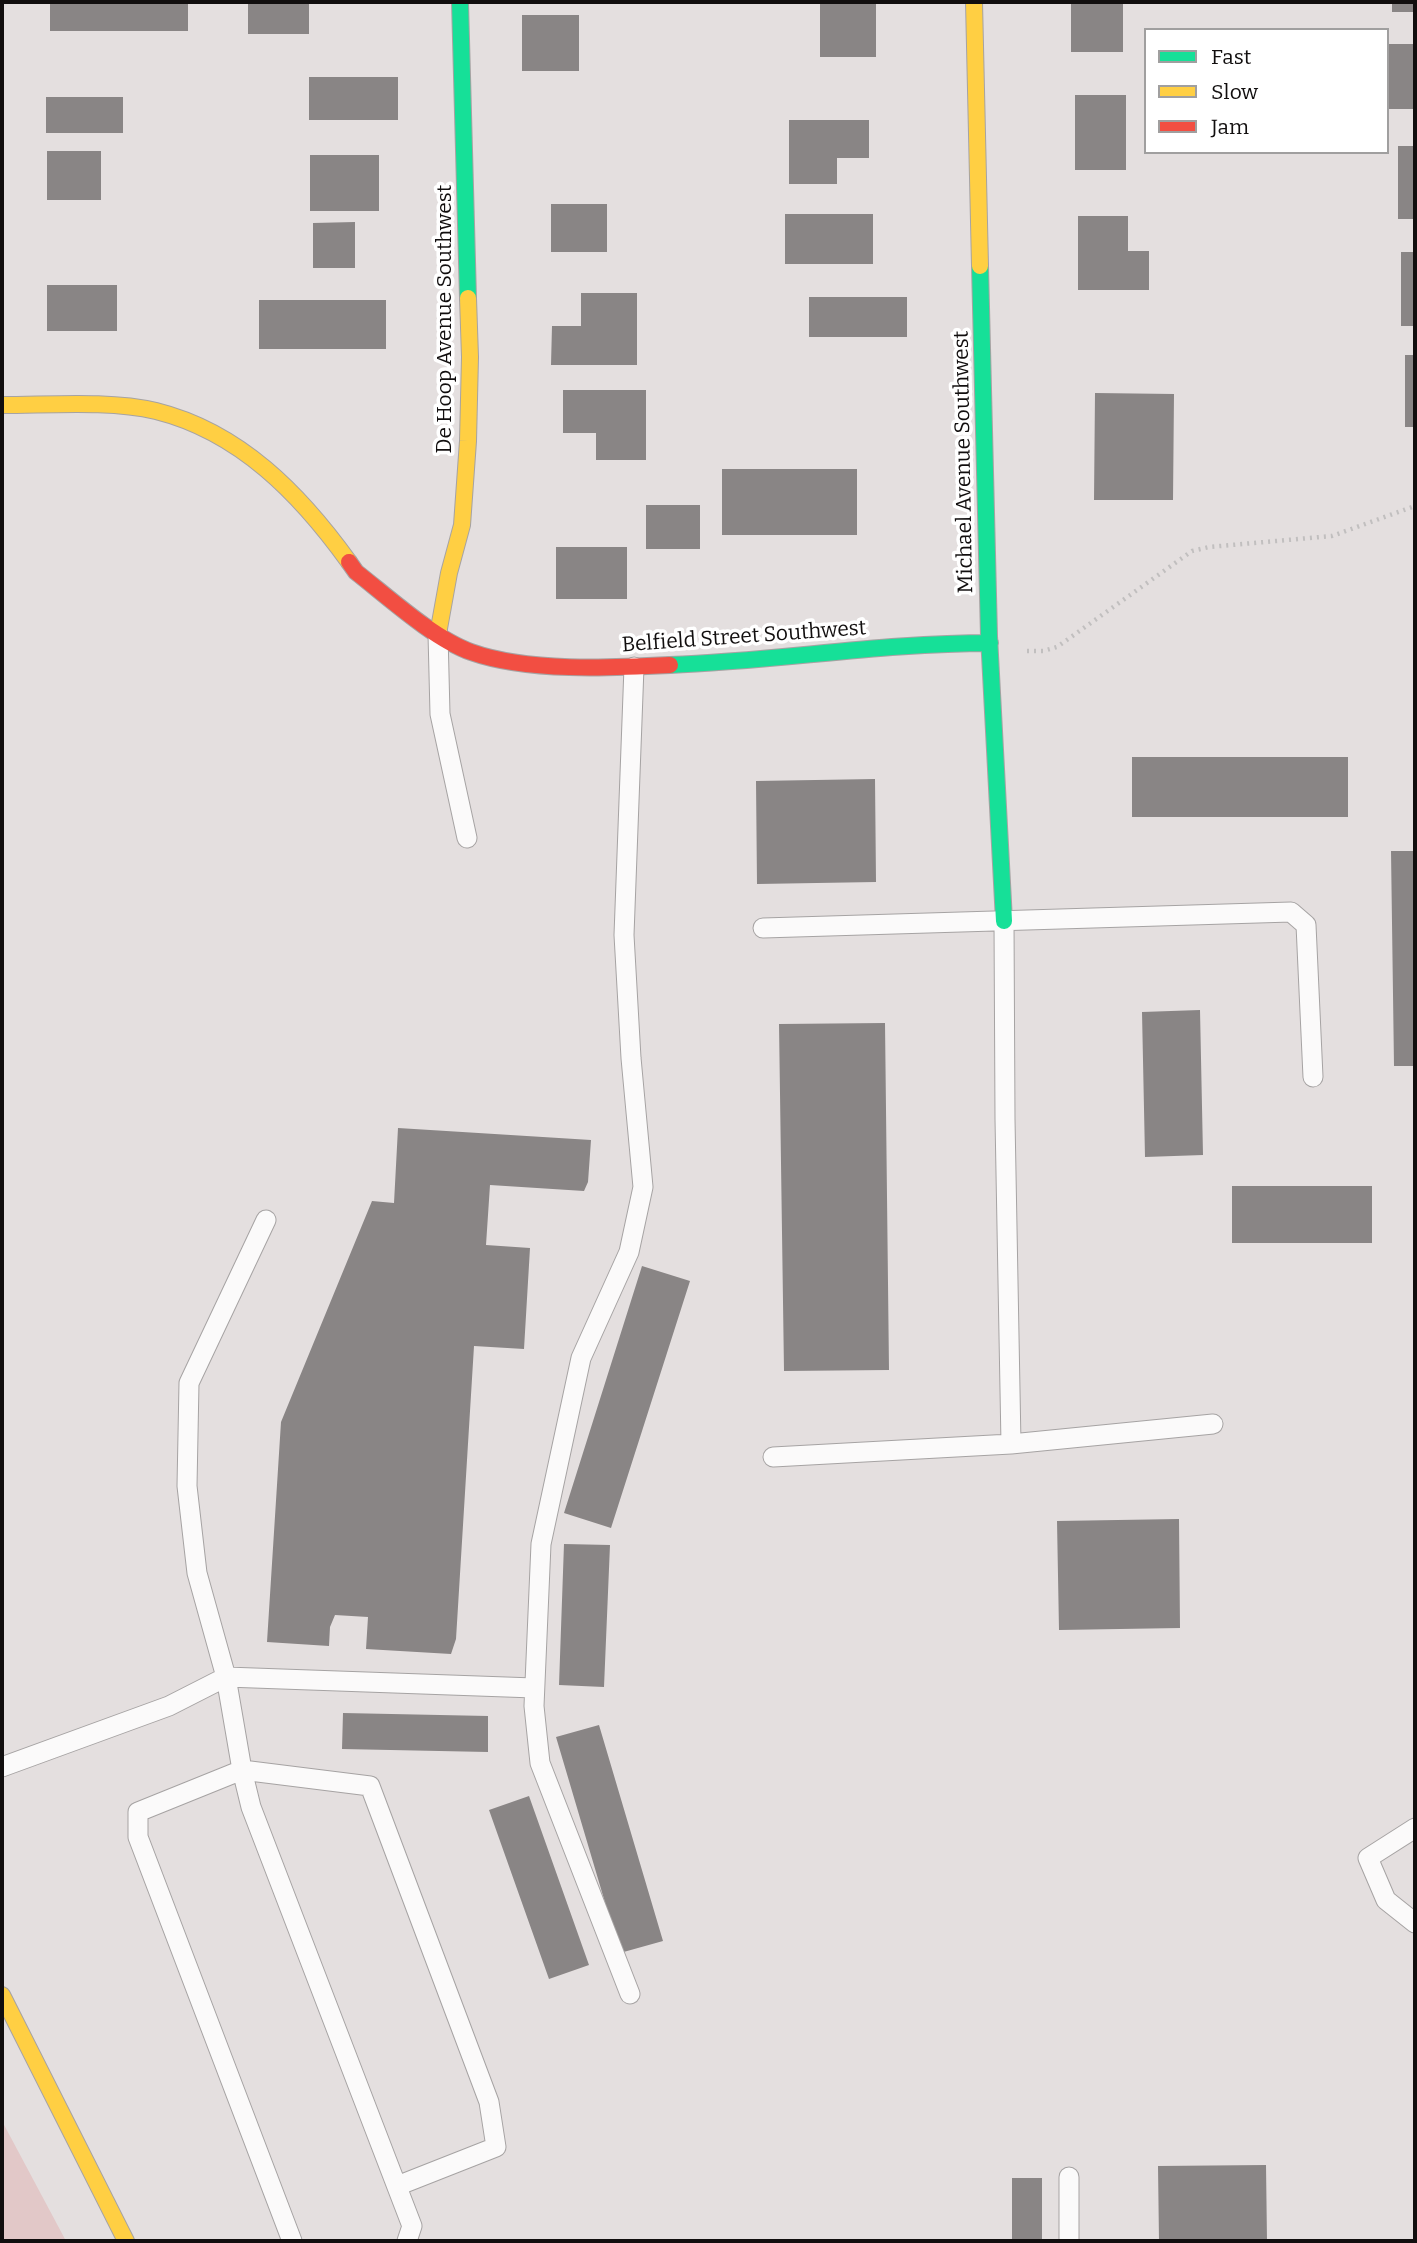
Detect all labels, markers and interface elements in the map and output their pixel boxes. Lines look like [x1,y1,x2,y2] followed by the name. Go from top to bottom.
[1144,28,1389,154] legend
[1211,44,1251,70] text: Fast
[1211,79,1258,105] text: Slow
[1211,114,1249,140] text: Jam
[432,185,458,453] street label: De Hoop Avenue Southwest
[949,331,979,593] street label: Michael Avenue Southwest
[621,616,867,658] street label: Belfield Street Southwest

